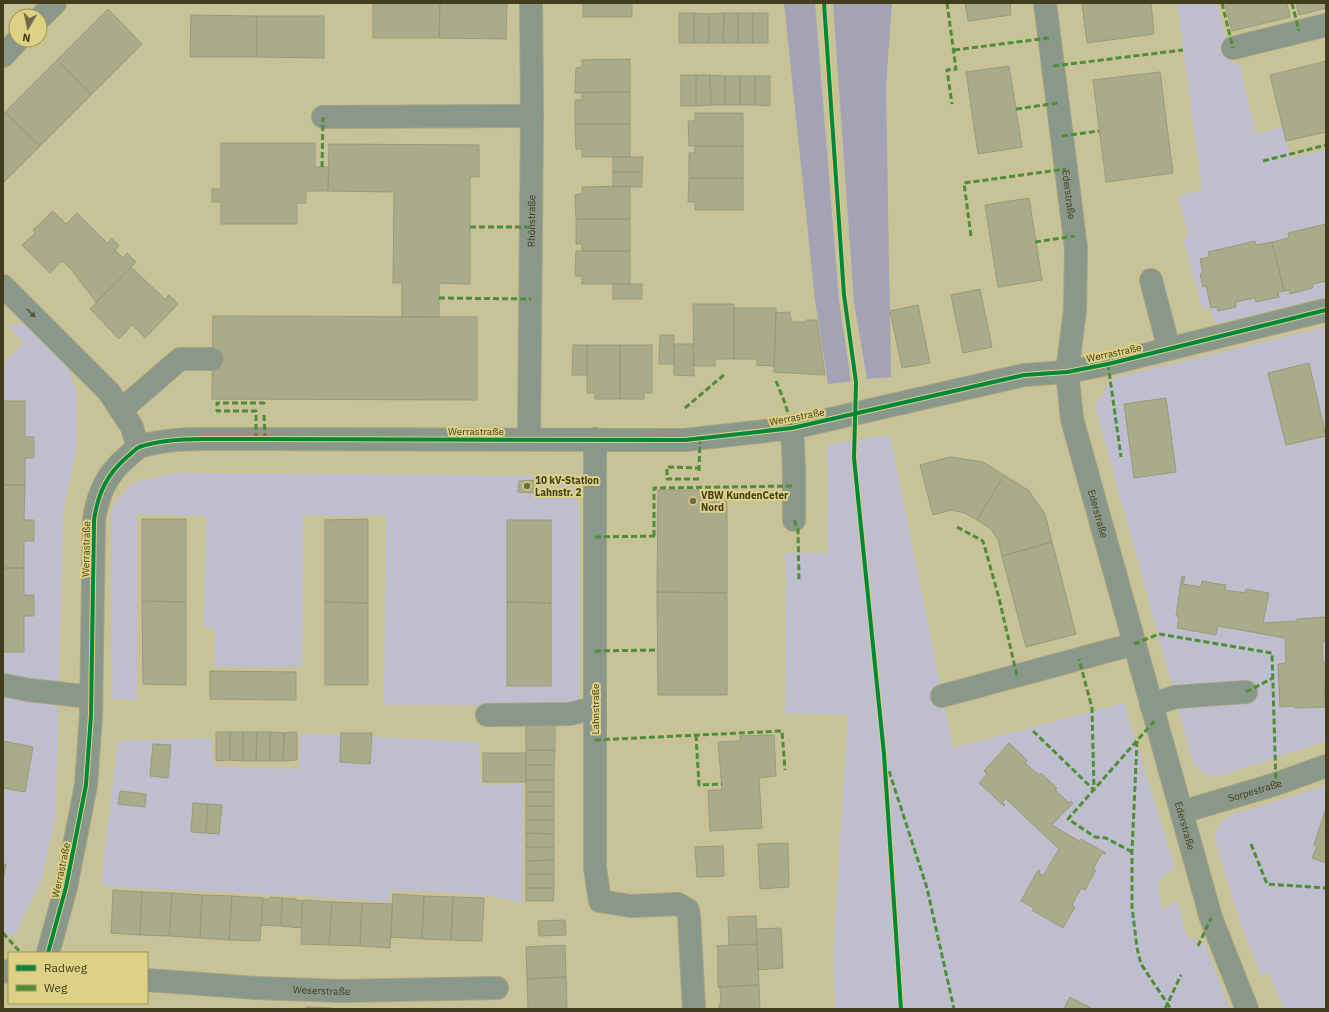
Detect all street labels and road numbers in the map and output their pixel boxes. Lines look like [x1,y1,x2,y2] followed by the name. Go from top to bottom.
[1060,169,1079,221] street label: Ederstraße
[524,194,538,247] street label: Rhönstraße
[1085,341,1143,365] street label: Werrastraße
[768,405,826,429] street label: Werrastraße
[448,425,505,438] street label: Werrastraße
[1085,488,1111,540] street label: Ederstraße
[79,520,93,577] street label: Werrastraße
[589,683,602,734] street label: Lahnstraße
[1226,776,1284,804] street label: Sorpestraße
[1172,800,1198,852] street label: Ederstraße
[49,841,73,899] street label: Werrastraße
[293,983,351,998] street label: Weserstraße

